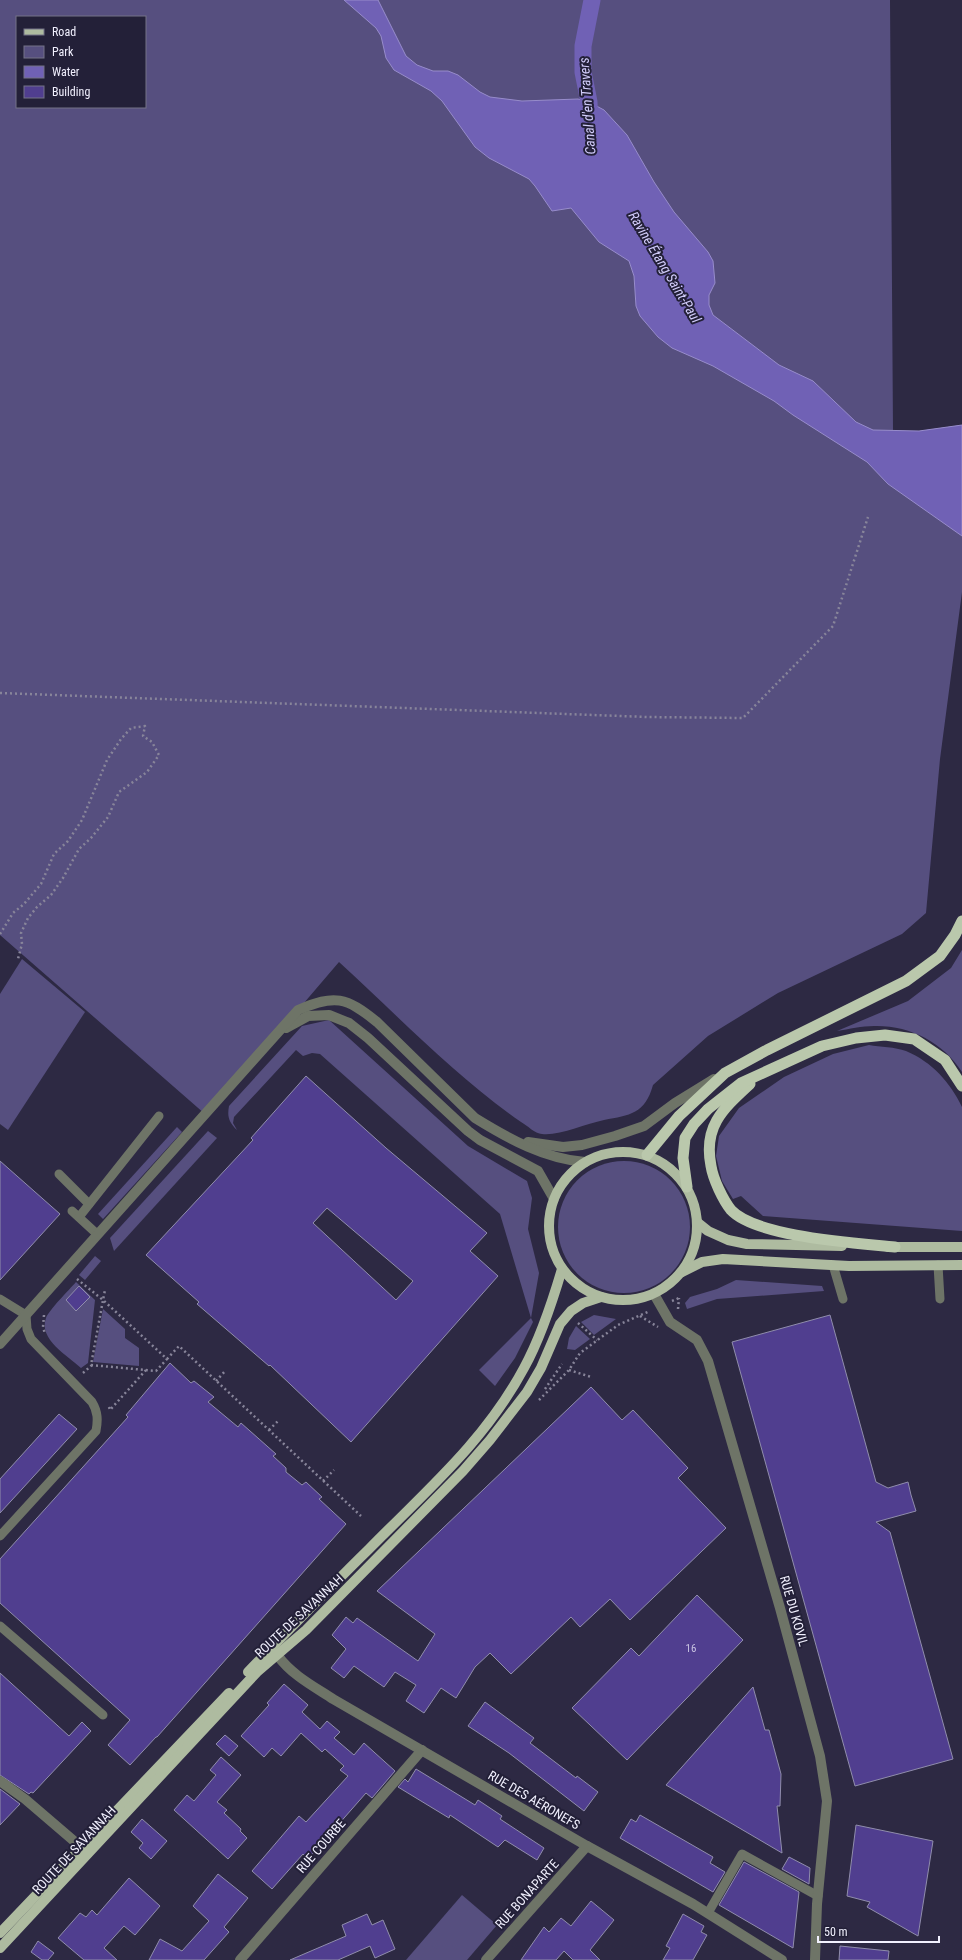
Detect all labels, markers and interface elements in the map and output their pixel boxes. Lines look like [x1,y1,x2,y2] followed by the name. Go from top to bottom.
[16,16,146,108] legend
[52,25,76,39] text: Road
[52,45,74,59] text: Park
[576,57,598,155] water label: Canal d'en Travers
[52,65,80,79] text: Water
[52,85,90,99] text: Building
[626,208,706,326] water label: Ravine Étang Saint-Paul
[252,1571,346,1661] street label: ROUTE DE SAVANNAH
[777,1574,811,1648] street label: RUE DU KOVIL
[686,1642,696,1655] house number: 16
[485,1768,583,1832] street label: RUE DES AÉRONEFS
[29,1803,119,1897] street label: ROUTE DE SAVANNAH
[293,1816,349,1876] street label: RUE COURBE
[492,1856,562,1932] street label: RUE BONAPARTE
[818,1918,939,1944] scale bar
[824,1925,848,1939] text: 50 m

